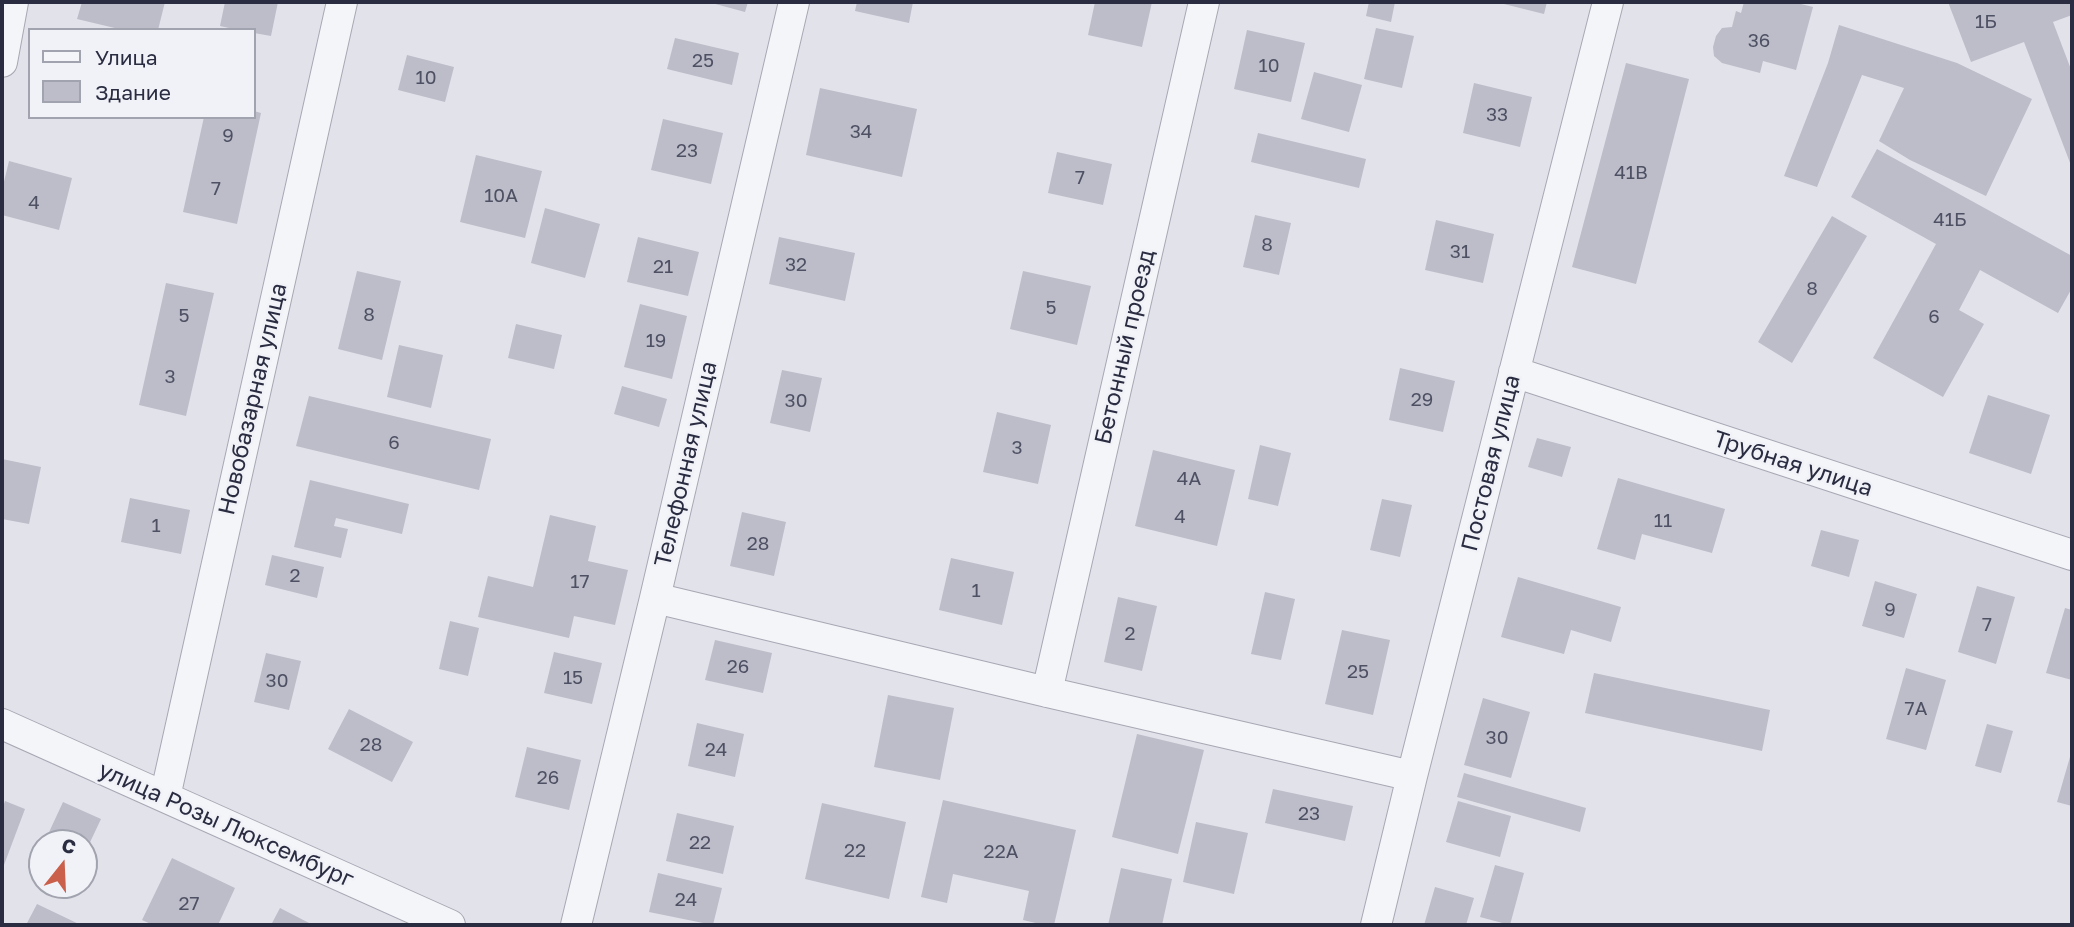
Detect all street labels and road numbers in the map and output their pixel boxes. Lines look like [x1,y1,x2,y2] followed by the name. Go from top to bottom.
[1089,247,1161,447] street label: Бетонный проезд
[213,280,293,518] street label: Новобазарная улица
[649,358,723,570] street label: Телефонная улица
[1456,372,1526,554] street label: Постовая улица
[1710,425,1876,503] street label: Трубная улица
[94,756,358,894] street label: улица Розы Люксембург

